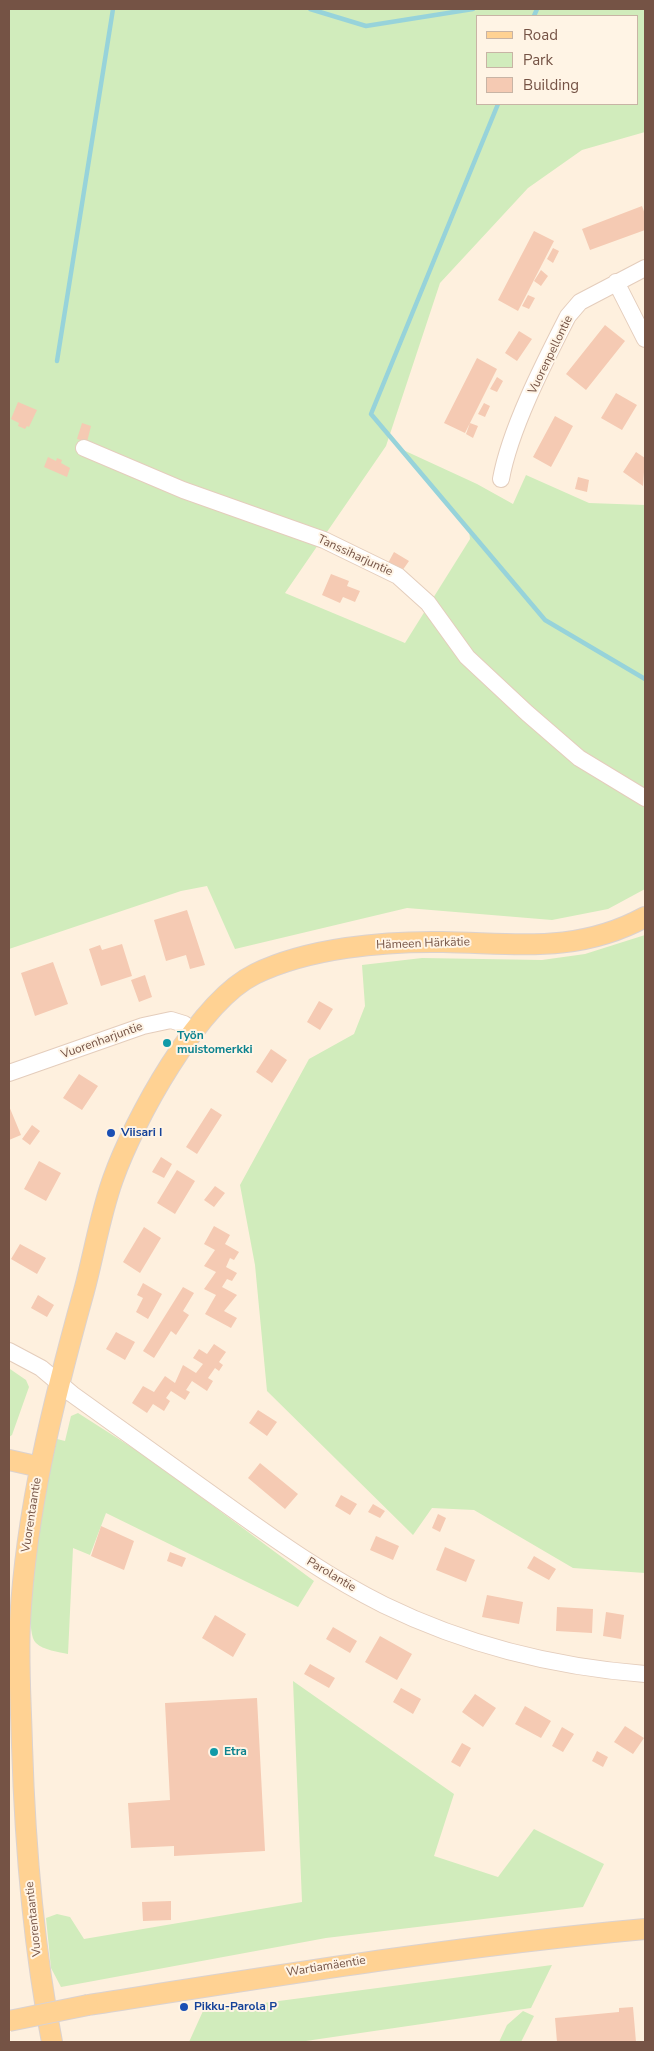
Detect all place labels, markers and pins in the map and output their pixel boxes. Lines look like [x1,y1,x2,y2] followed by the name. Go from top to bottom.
[177,1029,252,1057] place label: Työn muistomerkki
[161,1037,173,1049] marker: Työn muistomerkki
[121,1126,162,1140] place label: Viisari I
[105,1127,117,1139] marker: Viisari I
[224,1745,247,1759] place label: Etra
[208,1746,220,1758] marker: Etra
[194,2000,277,2014] place label: Pikku-Parola P
[178,2001,190,2013] marker: Pikku-Parola P

